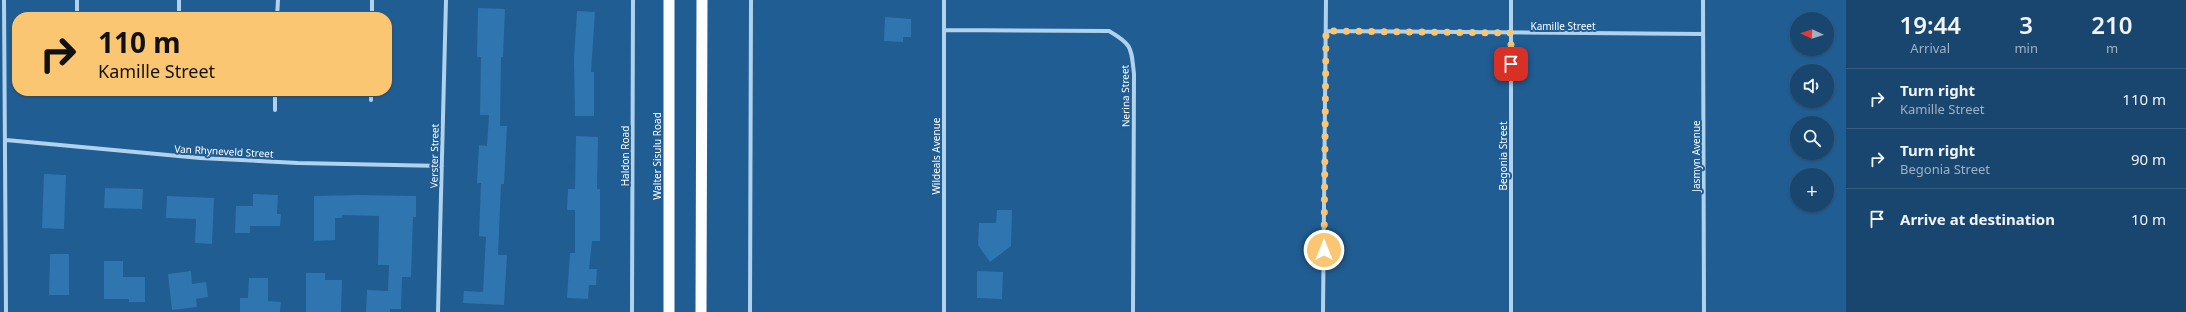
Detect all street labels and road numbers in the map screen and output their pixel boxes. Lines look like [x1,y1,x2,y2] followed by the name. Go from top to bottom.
[1530,19,1596,33] street label: Kamille Street
[1117,64,1133,127] street label: Nerina Street
[650,112,664,200] street label: Walter Sisulu Road
[929,117,943,194] street label: Wildeals Avenue
[1689,120,1703,193] street label: Jasmyn Avenue
[1496,121,1510,191] street label: Begonia Street
[426,123,442,188] street label: Verster Street
[618,126,632,186] street label: Haldon Road
[174,141,274,161] street label: Van Rhyneveld Street

